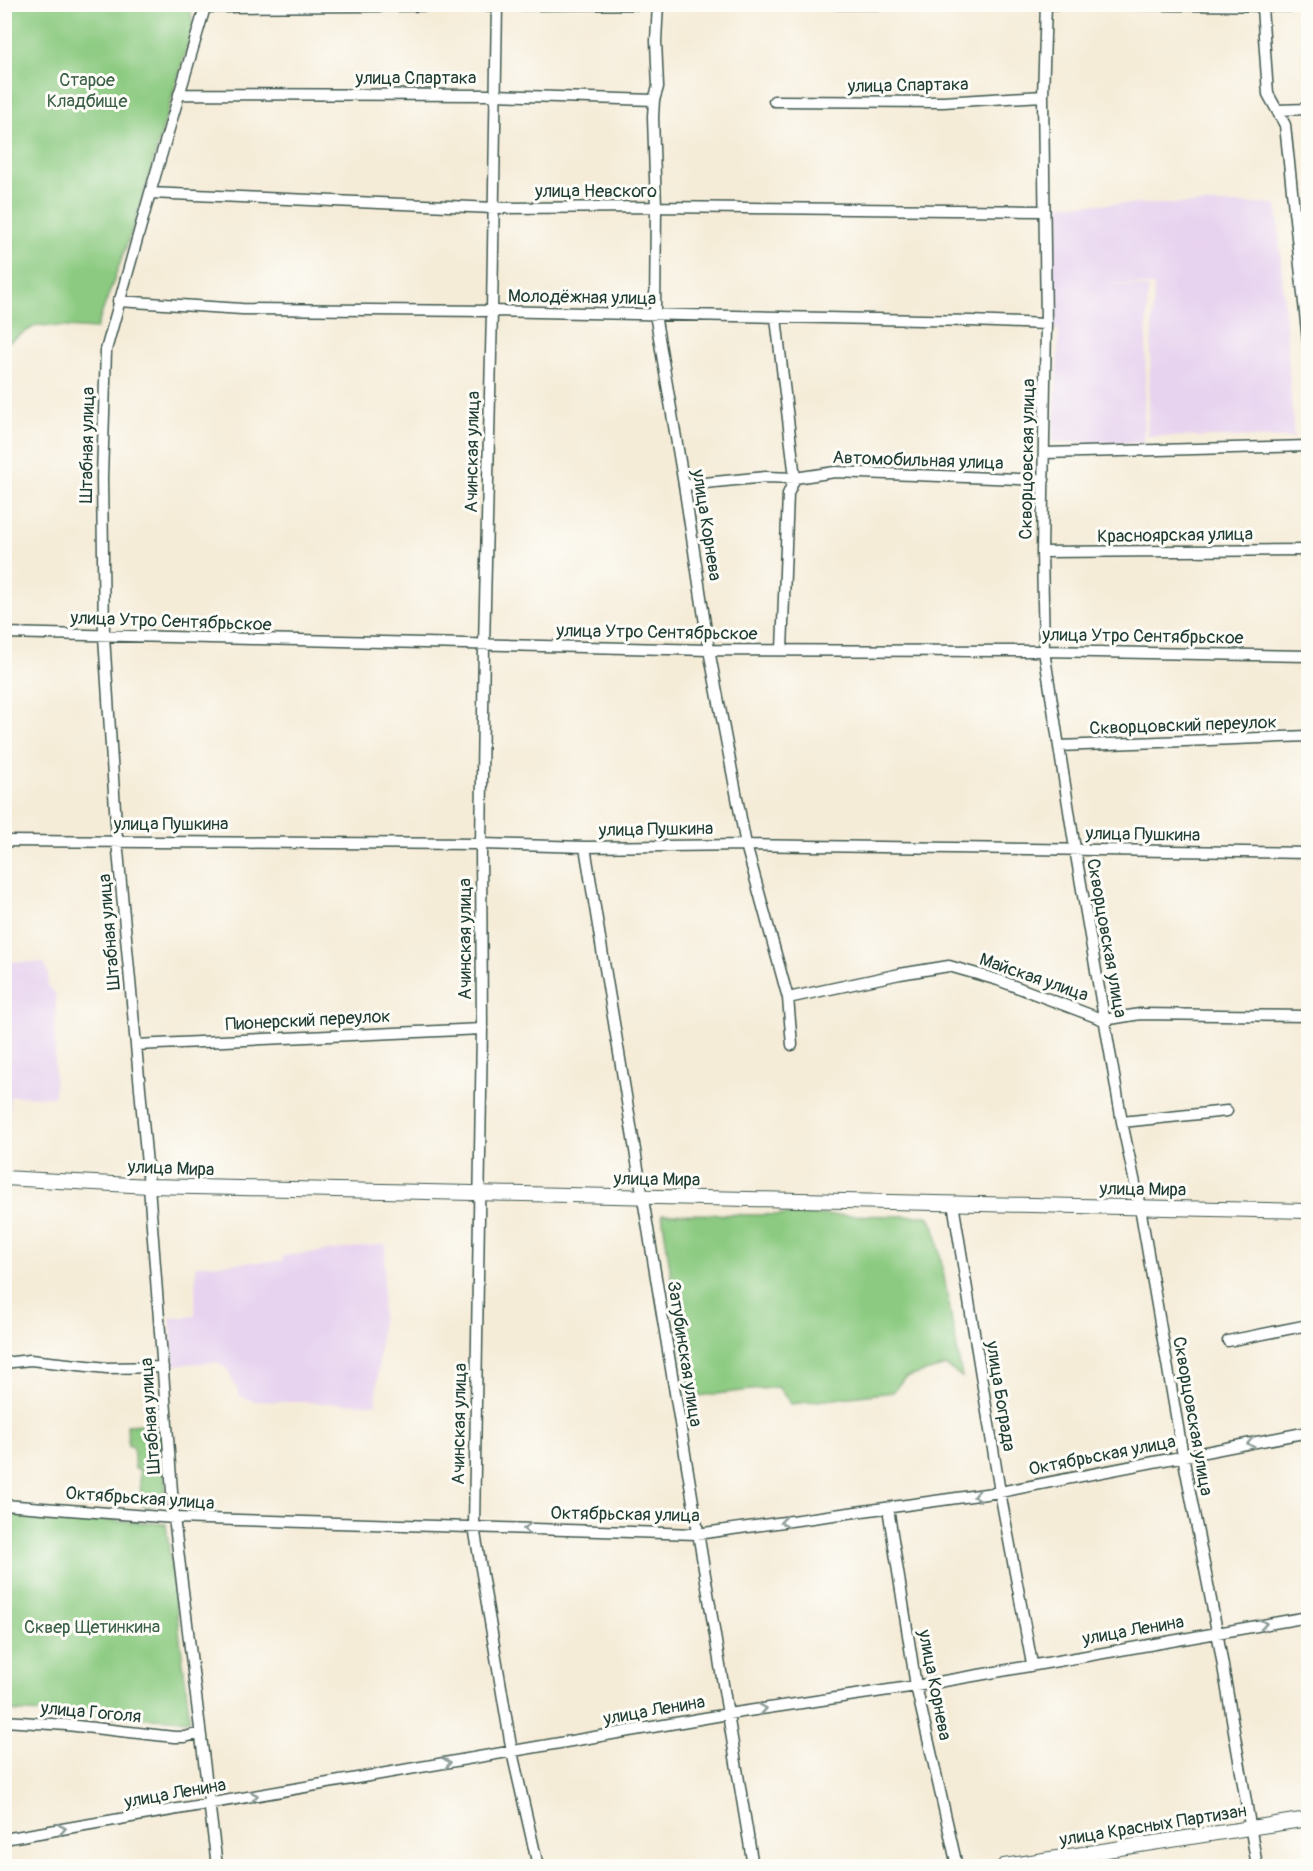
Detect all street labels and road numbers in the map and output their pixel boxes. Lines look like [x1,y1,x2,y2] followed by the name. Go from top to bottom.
[355,67,476,90] street label: улица Спартака
[846,73,969,98] street label: улица Спартака
[534,180,657,203] street label: улица Невского
[508,285,656,310] street label: Молодёжная улица
[1015,378,1040,540] street label: Скворцовская улица
[75,387,100,503] street label: Штабная улица
[460,391,485,513] street label: Ачинская улица
[832,446,1004,475] street label: Автомобильная улица
[686,467,727,582] street label: улица Корнева
[1097,523,1253,548] street label: Красноярская улица
[69,606,272,637] street label: улица Утро Сентябрьское
[555,619,758,646] street label: улица Утро Сентябрьское
[1041,623,1244,650] street label: улица Утро Сентябрьское
[1089,711,1277,740] street label: Скворцовский переулок
[113,813,228,836] street label: улица Пушкина
[598,817,714,842] street label: улица Пушкина
[1084,822,1200,847] street label: улица Пушкина
[1081,857,1132,1019] street label: Скворцовская улица
[93,873,126,991] street label: Штабная улица
[454,878,477,1000] street label: Ачинская улица
[976,948,1091,1007] street label: Майская улица
[225,1005,391,1036] street label: Пионерский переулок
[126,1155,215,1182] street label: улица Мира
[613,1167,700,1192] street label: улица Мира
[1099,1177,1186,1202] street label: улица Мира
[662,1280,707,1429] street label: Затубинская улица
[1167,1335,1218,1497] street label: Скворцовская улица
[980,1338,1021,1453] street label: улица Бограда
[135,1357,166,1475] street label: Штабная улица
[447,1363,472,1485] street label: Ачинская улица
[1027,1430,1178,1481] street label: Октябрьская улица
[65,1482,215,1515] street label: Октябрьская улица
[550,1502,700,1527] street label: Октябрьская улица
[1080,1610,1186,1651] street label: улица Ленина
[912,1627,957,1742] street label: улица Корнева
[601,1690,707,1731] street label: улица Ленина
[39,1697,142,1728] street label: улица Гоголя
[122,1773,228,1814] street label: улица Ленина
[1057,1799,1248,1852] street label: улица Красных Партизан

